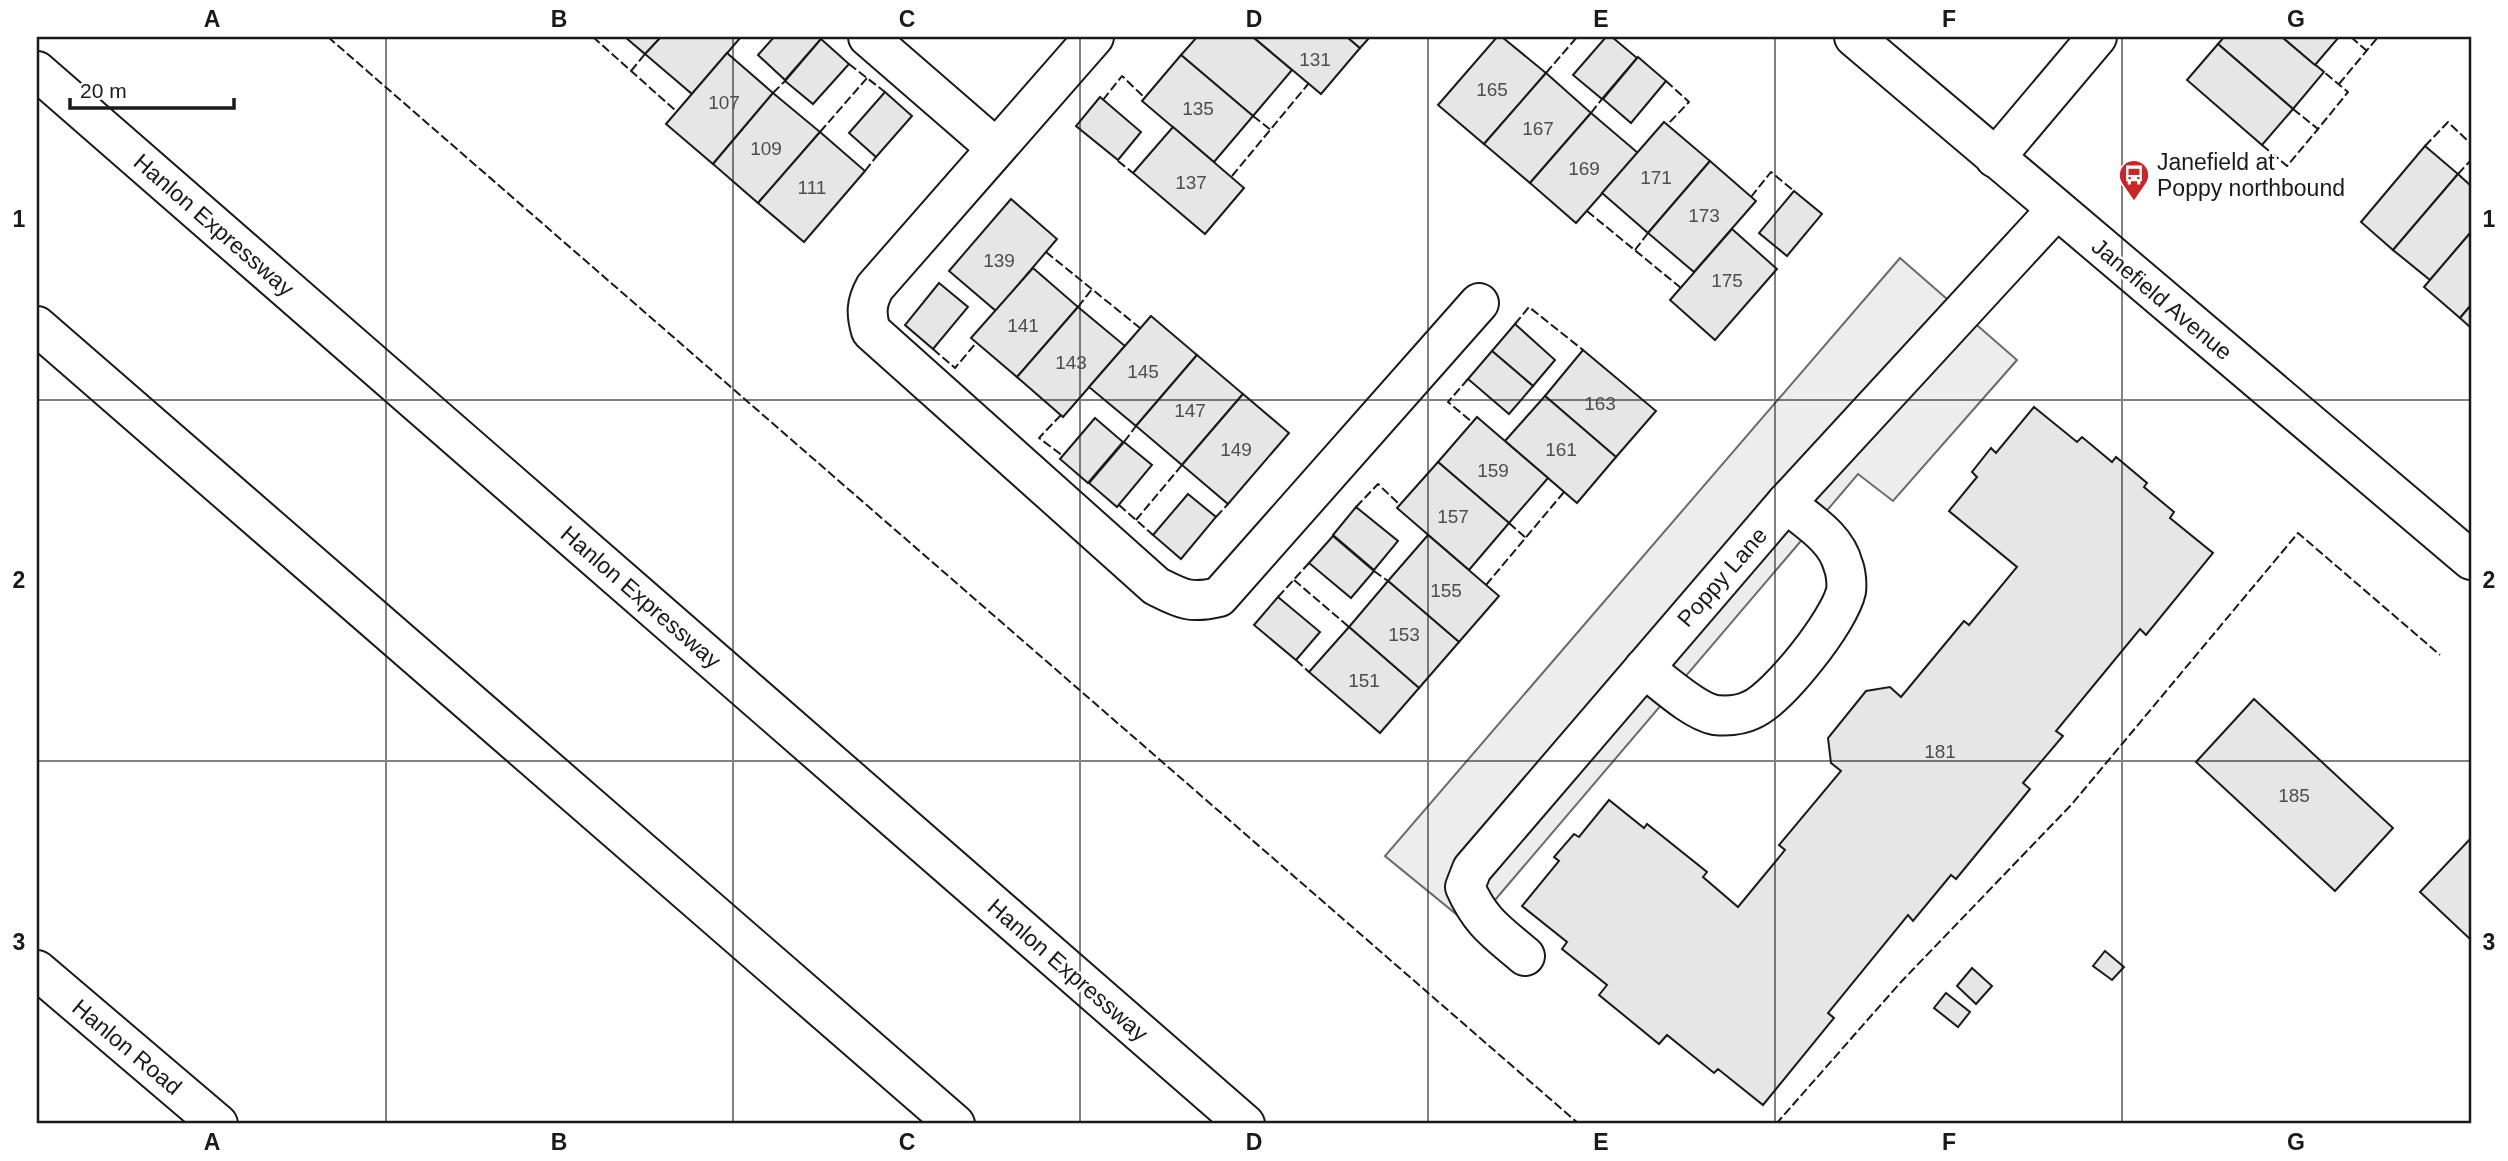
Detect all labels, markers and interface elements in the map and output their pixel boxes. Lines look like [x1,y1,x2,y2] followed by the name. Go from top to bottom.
[204,6,220,32] text: A
[551,6,567,32] text: B
[899,6,915,32] text: C
[1246,6,1262,32] text: D
[1593,6,1609,32] text: E
[1942,6,1956,32] text: F
[2287,6,2305,32] text: G
[1299,49,1331,70] house number: 131
[70,66,234,110] scale bar
[80,79,127,102] text: 20 m
[1476,79,1508,100] house number: 165
[708,92,740,113] house number: 107
[1182,98,1214,119] house number: 135
[1522,118,1554,139] house number: 167
[750,138,782,159] house number: 109
[129,149,300,302] street label: Hanlon Expressway
[2157,149,2345,201] place label: Janefield at Poppy northbound
[1568,158,1600,179] house number: 169
[2117,158,2151,202] bus stop icon: Janefield at Poppy northbound
[1640,167,1672,188] house number: 171
[1175,172,1207,193] house number: 137
[798,177,826,198] house number: 111
[1688,205,1720,226] house number: 173
[13,206,26,232] text: 1
[2483,206,2496,232] text: 1
[2087,233,2237,365] street label: Janefield Avenue
[983,250,1015,271] house number: 139
[1711,270,1743,291] house number: 175
[1007,315,1039,336] house number: 141
[1055,352,1087,373] house number: 143
[1127,361,1159,382] house number: 145
[1584,393,1616,414] house number: 163
[1174,400,1206,421] house number: 147
[1220,439,1252,460] house number: 149
[1545,439,1577,460] house number: 161
[1477,460,1509,481] house number: 159
[1437,506,1469,527] house number: 157
[556,521,727,674] street label: Hanlon Expressway
[1672,522,1772,632] street label: Poppy Lane
[13,567,25,593] text: 2
[2483,567,2495,593] text: 2
[1430,580,1462,601] house number: 155
[1388,624,1420,645] house number: 153
[1348,670,1380,691] house number: 151
[1924,741,1956,762] house number: 181
[2278,785,2310,806] house number: 185
[983,894,1154,1047] street label: Hanlon Expressway
[13,929,25,955] text: 3
[2483,929,2495,955] text: 3
[67,994,187,1100] street label: Hanlon Road
[204,1129,220,1155] text: A
[551,1129,567,1155] text: B
[899,1129,915,1155] text: C
[1246,1129,1262,1155] text: D
[1593,1129,1609,1155] text: E
[1942,1129,1956,1155] text: F
[2287,1129,2305,1155] text: G

